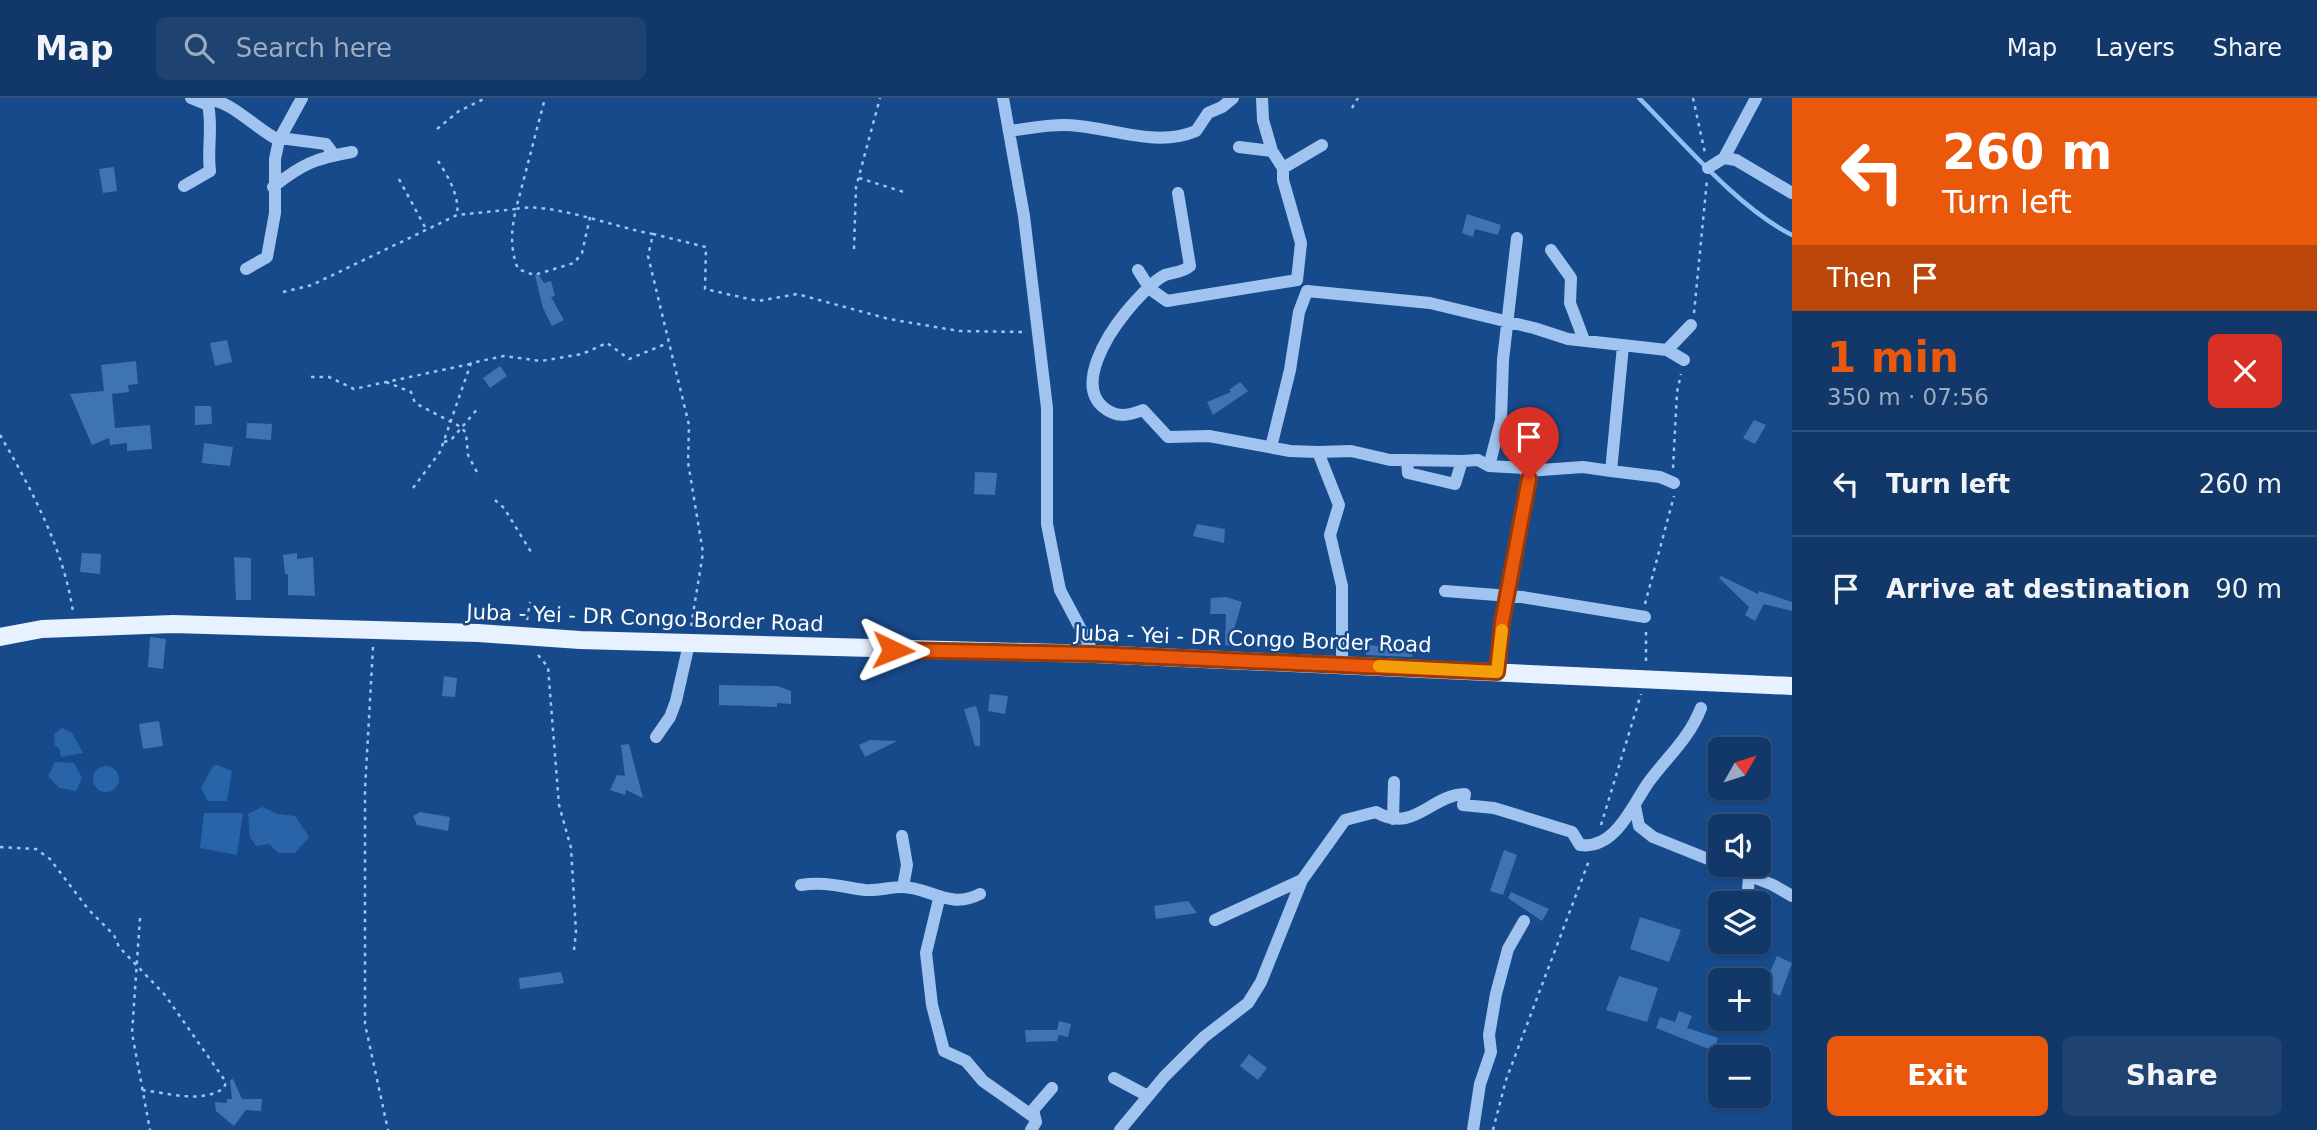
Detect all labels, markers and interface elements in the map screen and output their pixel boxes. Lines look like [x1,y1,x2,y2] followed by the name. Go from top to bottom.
[156,17,646,80] search box
[35,29,114,68] text: Map
[180,29,218,67] icon: search
[236,33,392,63] text: Search here
[2007,34,2057,62] text: Map
[2095,34,2175,62] text: Layers
[2213,34,2282,62] text: Share
[1942,124,2112,181] text: 260 m
[1827,126,1918,217] icon: left
[1942,183,2072,221] text: Turn left
[1906,259,1944,297] icon: arrive
[1827,263,1892,293] text: Then
[1827,333,1959,382] text: 1 min
[2208,334,2282,408] button: close
[1827,384,1989,410] text: 350 m · 07:56
[1499,407,1559,479] pin
[1510,418,1548,456] icon: arrive
[1827,465,1865,503] icon: left
[1886,469,2010,499] text: Turn left
[2199,469,2282,499] text: 260 m
[1827,570,1865,608] icon: arrive
[1886,574,2190,604] text: Arrive at destination
[2215,574,2282,604] text: 90 m
[464,600,824,636] street label: Juba - Yei - DR Congo Border Road
[856,613,930,687] position arrow
[1072,621,1432,657] street label: Juba - Yei - DR Congo Border Road
[1708,737,1771,800] north arrow
[1708,737,1771,1108] map controls
[1708,814,1771,877] button: sound
[1708,891,1771,954] button: layers
[1708,968,1771,1031] button: +
[1827,1036,2048,1116] button: Exit
[2062,1036,2282,1116] button: Share
[1708,1045,1771,1108] button: −

